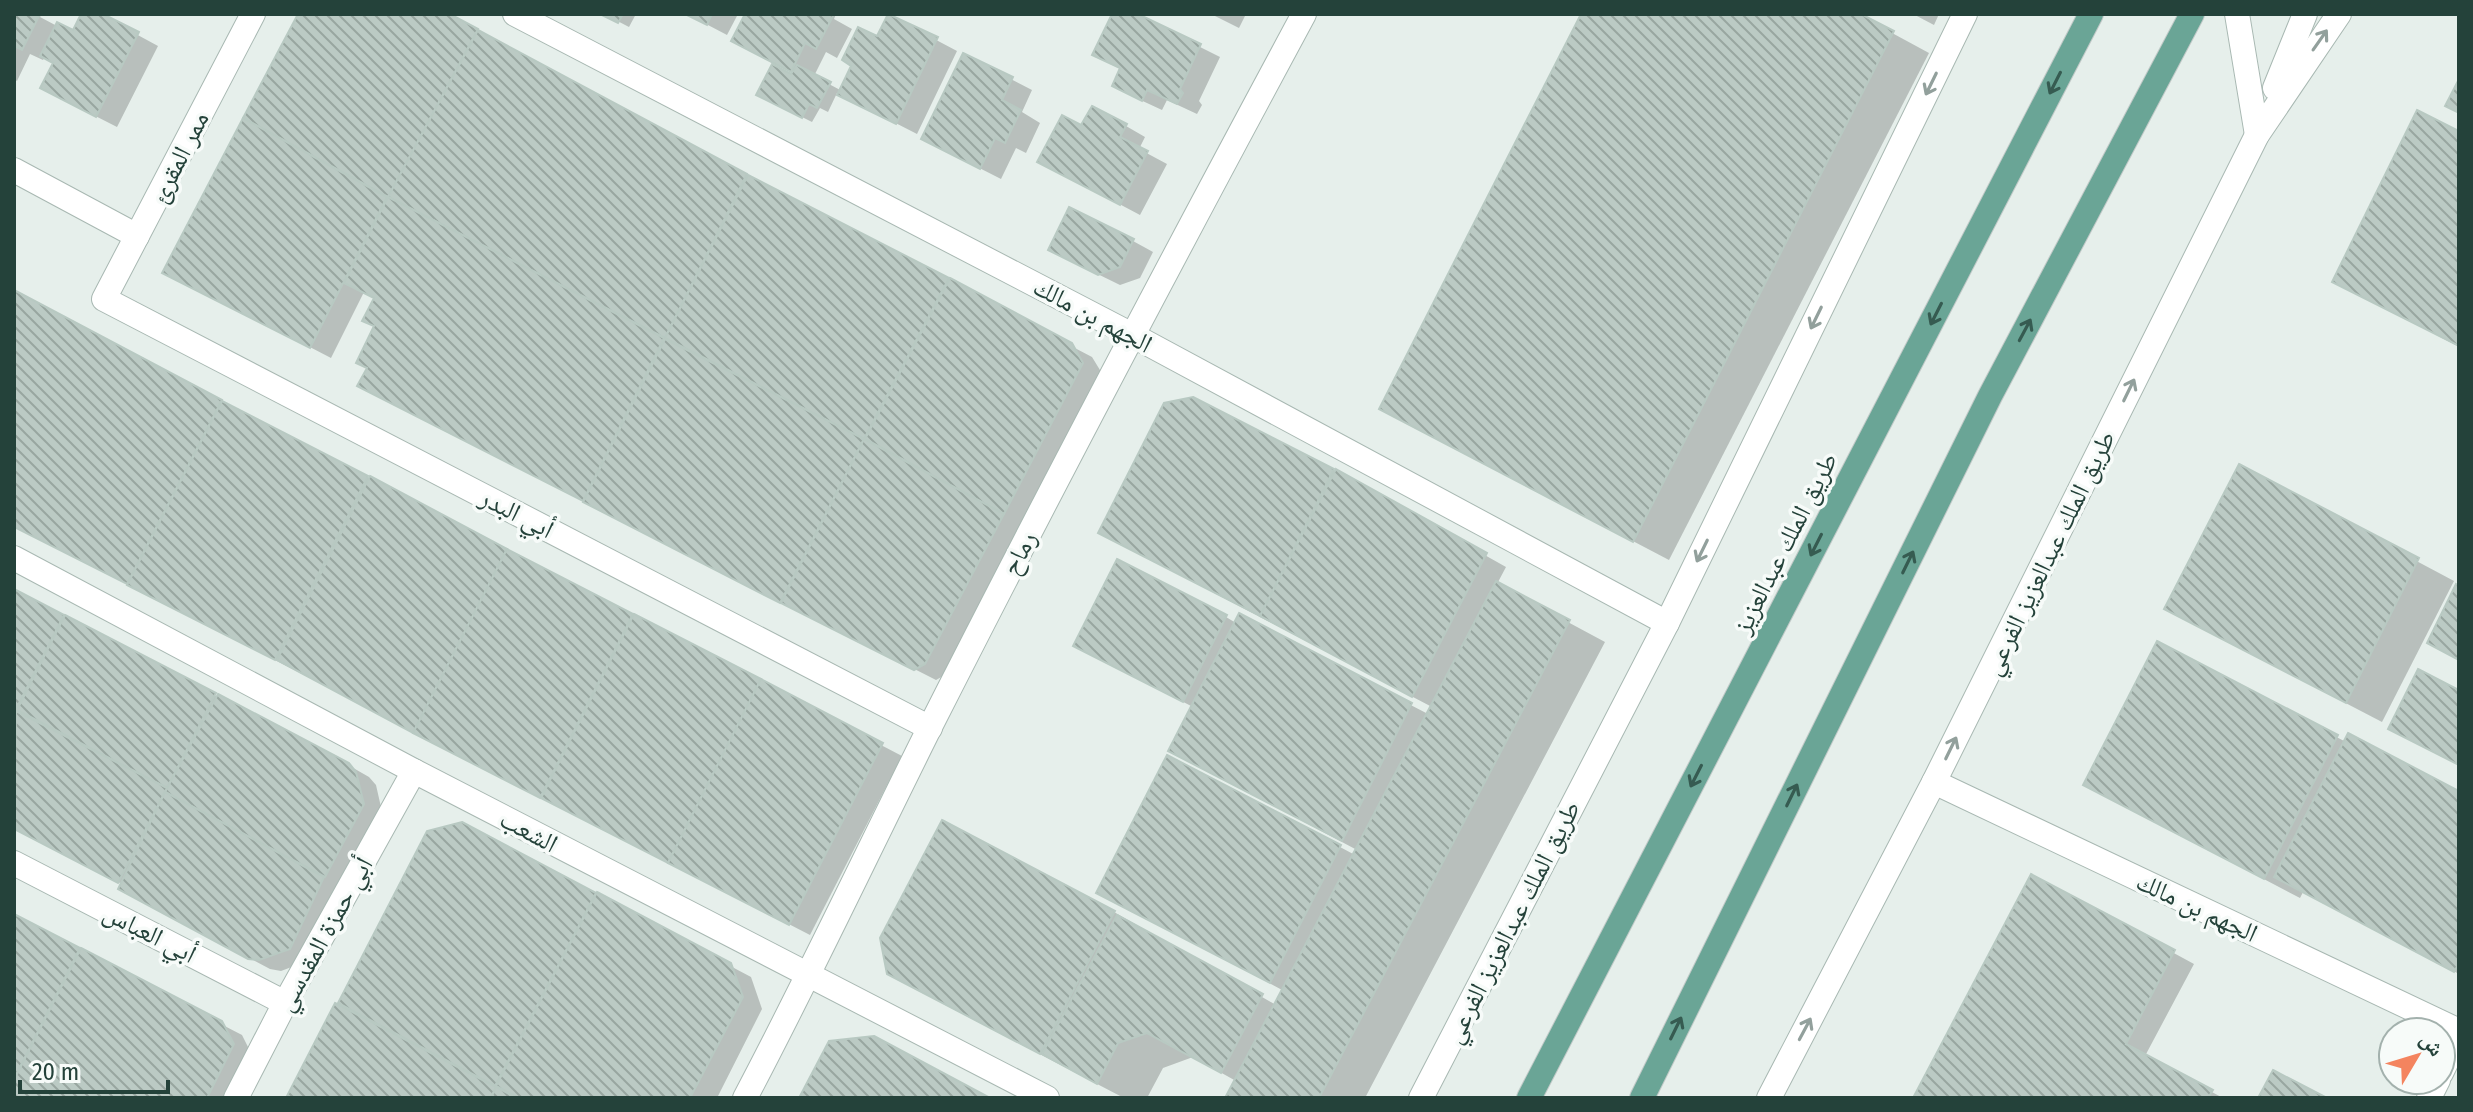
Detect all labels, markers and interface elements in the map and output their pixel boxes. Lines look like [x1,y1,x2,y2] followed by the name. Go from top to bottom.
[2312,29,2328,51] one-way arrow
[2047,71,2063,95] one-way arrow
[1923,72,1938,96] one-way arrow
[143,106,216,208] street label: ممر المقرئ
[1027,271,1158,361] street label: الجهم بن مالك
[1927,302,1943,326] one-way arrow
[1808,305,1824,329] one-way arrow
[2017,319,2033,343] one-way arrow
[2122,379,2138,403] one-way arrow
[1977,426,2126,683] street label: طريق الملك عبدالعزيز الفرعي
[1726,448,1844,640] street label: طريق الملك عبدالعزيز
[472,481,559,549] street label: أبي البدر
[995,526,1043,580] street label: رماح
[1808,533,1823,556] one-way arrow
[1694,539,1709,563] one-way arrow
[1900,551,1916,575] one-way arrow
[1944,737,1959,761] one-way arrow
[1688,763,1704,787] one-way arrow
[1785,784,1800,808] one-way arrow
[1438,796,1591,1051] street label: طريق الملك عبدالعزيز الفرعي
[495,803,563,859] street label: الشعب
[269,851,384,1019] street label: أبي حمزة المقدسي
[2131,866,2262,950] street label: الجهم بن مالك
[96,896,202,974] street label: أبي العباس
[2377,1016,2457,1096] north arrow
[1669,1017,1685,1041] one-way arrow
[1798,1017,1814,1041] one-way arrow
[2415,1026,2450,1062] text: ش
[20,1044,168,1094] scale bar
[32,1058,79,1086] text: 20 m

